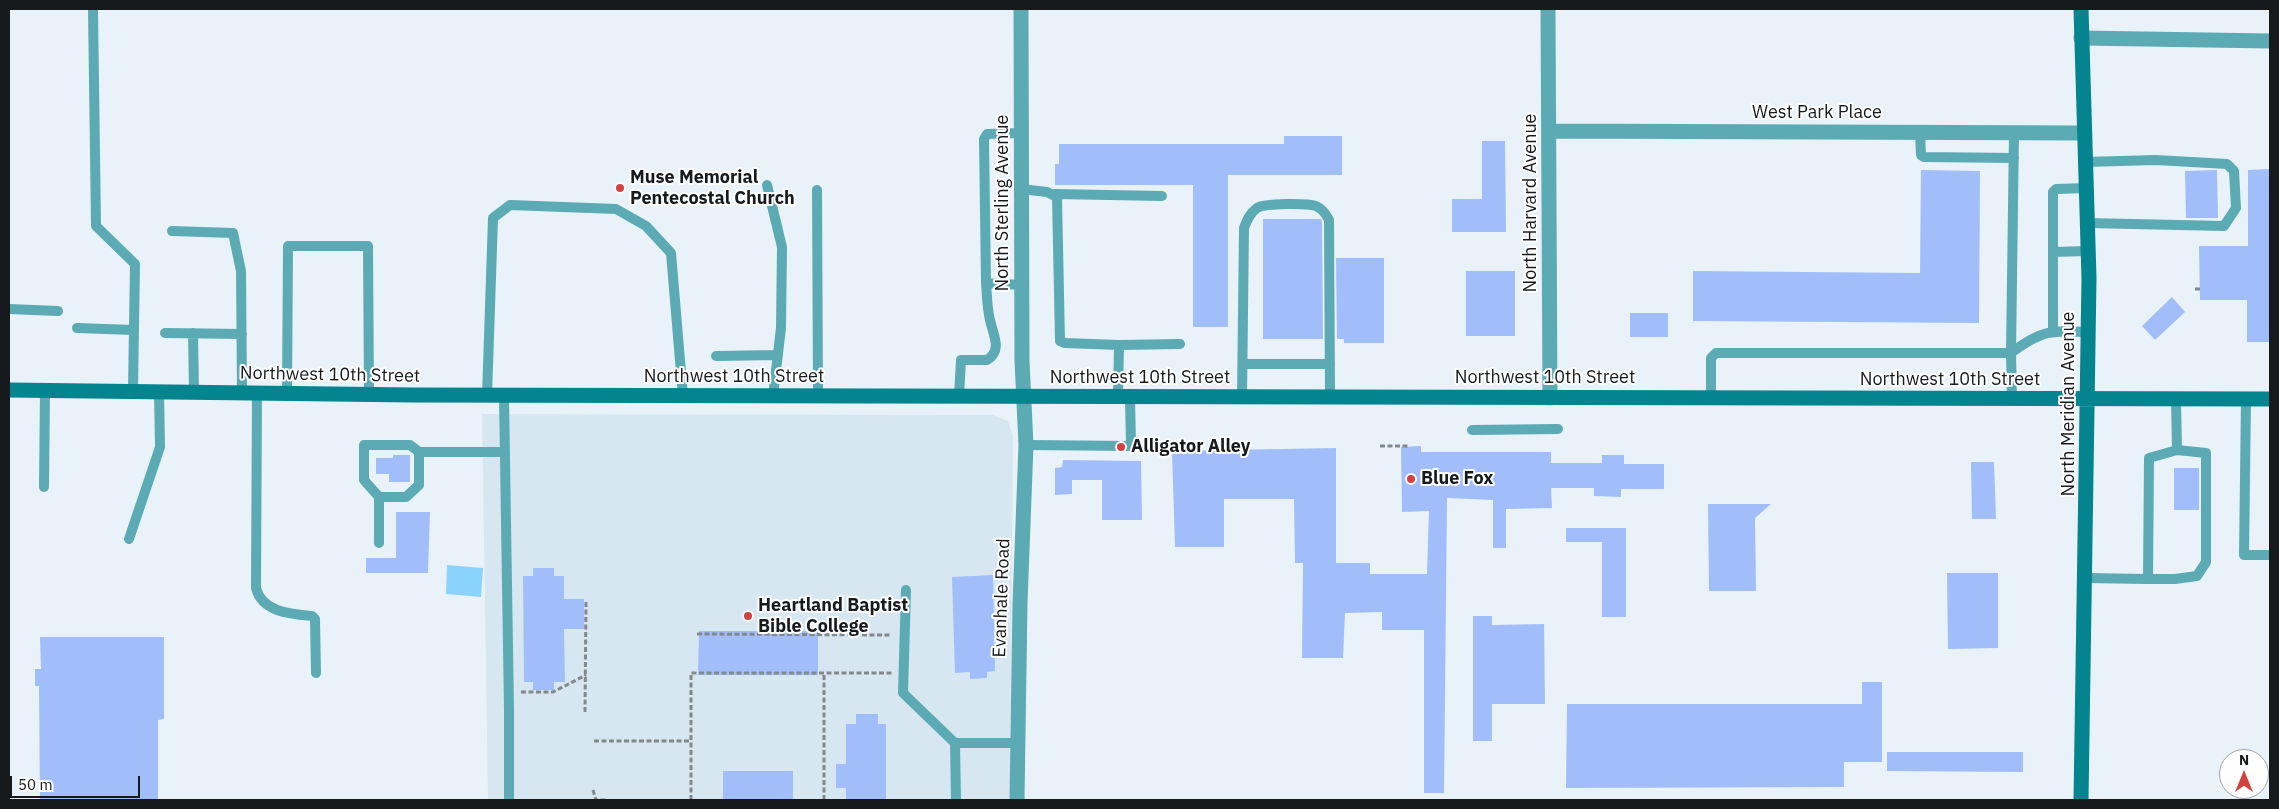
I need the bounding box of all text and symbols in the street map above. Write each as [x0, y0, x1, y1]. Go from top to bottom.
street label: West Park Place [1752, 102, 1882, 124]
street label: North Harvard Avenue [1520, 114, 1542, 292]
street label: North Sterling Avenue [992, 115, 1014, 291]
place label: Muse Memorial Pentecostal Church [630, 167, 795, 210]
marker: Muse Memorial Pentecostal Church [614, 182, 626, 194]
street label: North Meridian Avenue [2058, 311, 2080, 497]
street label: Northwest 10th Street [240, 363, 420, 387]
street label: Northwest 10th Street [644, 366, 824, 388]
street label: Northwest 10th Street [1050, 367, 1230, 389]
street label: Northwest 10th Street [1455, 367, 1635, 389]
street label: Northwest 10th Street [1860, 369, 2040, 391]
place label: Alligator Alley [1131, 436, 1250, 458]
marker: Alligator Alley [1115, 441, 1127, 453]
place label: Blue Fox [1421, 468, 1493, 490]
marker: Blue Fox [1405, 473, 1417, 485]
street label: Evanhale Road [989, 538, 1015, 658]
place label: Heartland Baptist Bible College [758, 595, 908, 638]
marker: Heartland Baptist Bible College [742, 610, 754, 622]
north arrow [2219, 749, 2269, 799]
text: N [2239, 751, 2249, 769]
scale bar [12, 766, 142, 798]
text: 50 m [18, 775, 53, 794]

